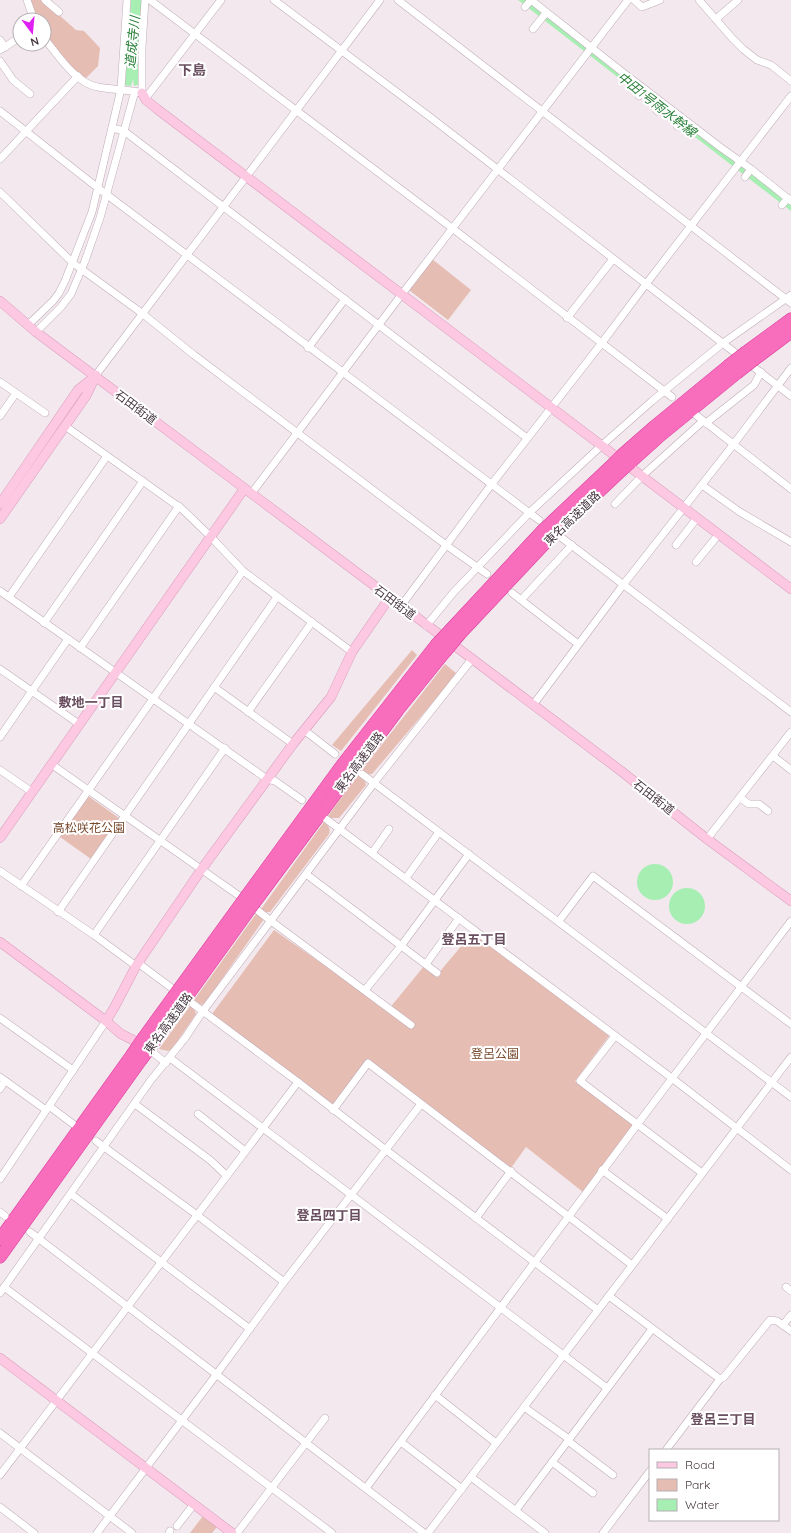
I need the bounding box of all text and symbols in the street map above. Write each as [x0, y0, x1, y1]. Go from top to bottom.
north arrow [12, 12, 52, 52]
water label: 道成寺川 [121, 13, 143, 69]
text: N [29, 34, 41, 49]
district label: 下島 [178, 61, 206, 79]
water label: 中田1号雨水幹線 [614, 68, 701, 141]
street label: 石田街道 [112, 387, 160, 427]
street label: 東名高速道路 [541, 488, 603, 548]
street label: 石田街道 [371, 582, 419, 622]
district label: 敷地一丁目 [58, 694, 124, 710]
street label: 東名高速道路 [331, 729, 387, 795]
street label: 石田街道 [630, 776, 678, 818]
park label: 高松咲花公園 [53, 820, 125, 835]
district label: 登呂五丁目 [441, 931, 507, 947]
street label: 東名高速道路 [141, 989, 195, 1057]
park label: 登呂公園 [471, 1046, 519, 1061]
district label: 登呂四丁目 [296, 1207, 362, 1223]
district label: 登呂三丁目 [690, 1411, 756, 1427]
legend [649, 1449, 779, 1521]
text: Road [685, 1457, 715, 1472]
text: Park [685, 1477, 710, 1492]
text: Water [685, 1497, 720, 1512]

